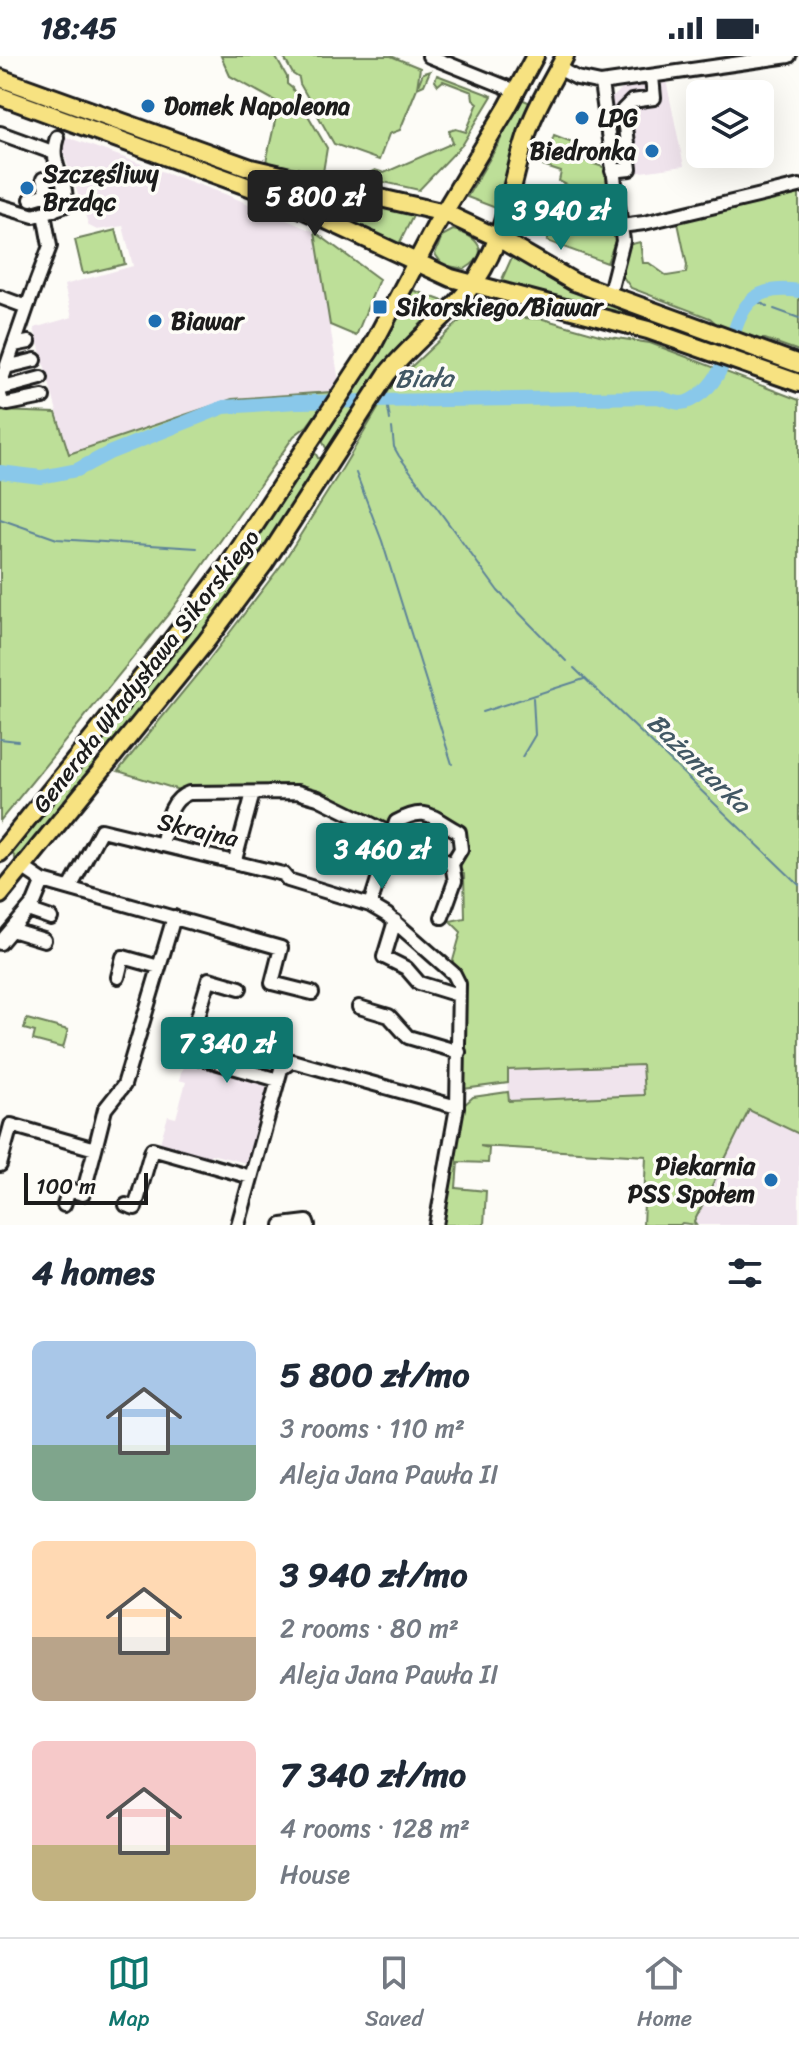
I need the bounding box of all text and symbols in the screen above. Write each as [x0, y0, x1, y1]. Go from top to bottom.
text: 18:45 [40, 1, 117, 55]
map controls [686, 80, 774, 168]
button: layers [686, 80, 774, 168]
place label: Domek Napoleona [164, 85, 350, 127]
marker: Domek Napoleona [139, 97, 157, 115]
place label: LPG [598, 97, 638, 139]
marker: LPG [573, 109, 591, 127]
place label: Biedronka [530, 130, 636, 172]
marker: Biedronka [643, 142, 661, 160]
place label: Szczęśliwy Brzdąc [42, 153, 159, 223]
pin: 5 800 zł [232, 170, 398, 238]
text: 5 800 zł [266, 173, 364, 219]
marker: Szczęśliwy Brzdąc [18, 179, 36, 197]
pin: 3 940 zł [478, 184, 644, 252]
text: 3 940 zł [512, 187, 610, 233]
place label: Sikorskiego/Biawar [395, 286, 605, 328]
marker: Sikorskiego/Biawar [371, 298, 389, 316]
place label: Biawar [171, 300, 245, 342]
marker: Biawar [146, 312, 164, 330]
water label: Biała [395, 354, 456, 402]
street label: Generała Władysława Sikorskiego [21, 519, 271, 822]
water label: Bażantarka [636, 701, 763, 826]
street label: Skrajna [153, 800, 243, 860]
pin: 3 460 zł [299, 823, 465, 891]
text: 3 460 zł [334, 826, 430, 872]
pin: 7 340 zł [144, 1017, 310, 1085]
text: 7 340 zł [179, 1020, 275, 1066]
place label: Piekarnia PSS Społem [628, 1145, 756, 1215]
text: 100 m [36, 1167, 96, 1206]
scale bar [24, 1169, 148, 1205]
marker: Piekarnia PSS Społem [762, 1171, 780, 1189]
text: 4 homes [32, 1243, 155, 1303]
icon: filters [723, 1251, 767, 1295]
text: 5 800 zł/mo [280, 1345, 469, 1405]
icon: home [96, 1373, 192, 1469]
text: 3 rooms · 110 m² [280, 1405, 465, 1451]
text: Aleja Jana Pawła II [280, 1451, 498, 1497]
text: 3 940 zł/mo [280, 1545, 467, 1605]
icon: home [96, 1573, 192, 1669]
text: 2 rooms · 80 m² [280, 1605, 459, 1651]
text: Aleja Jana Pawła II [280, 1651, 498, 1697]
text: 7 340 zł/mo [280, 1745, 466, 1805]
icon: home [96, 1773, 192, 1869]
text: 4 rooms · 128 m² [280, 1805, 470, 1851]
text: House [280, 1851, 350, 1897]
tab: Map [107, 1951, 151, 2038]
tab: Saved [365, 1951, 423, 2038]
tab: Home [637, 1951, 692, 2038]

